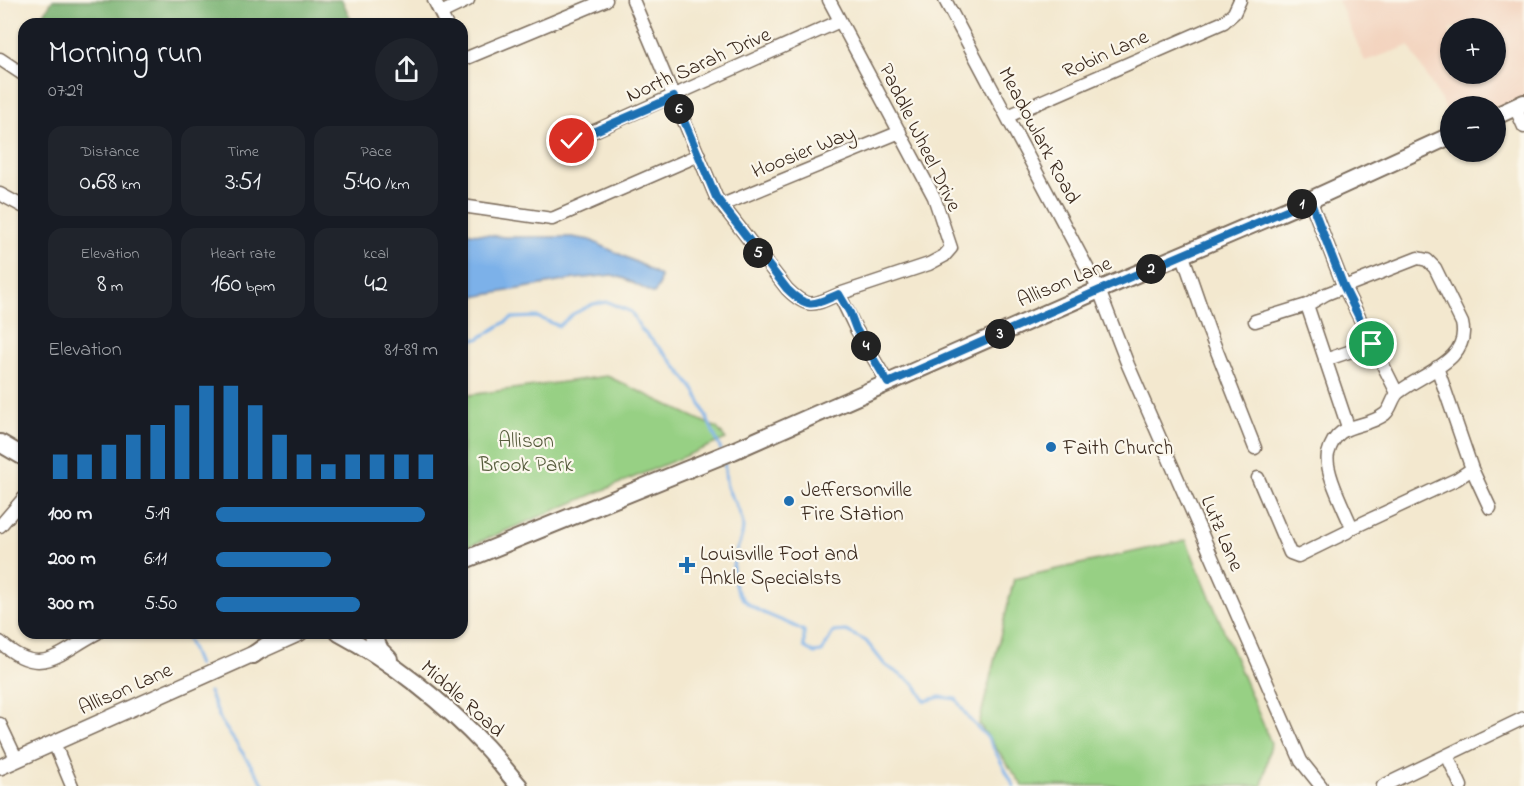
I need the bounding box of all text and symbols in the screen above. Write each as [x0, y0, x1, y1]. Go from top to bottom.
map controls [1440, 18, 1506, 162]
button: + [1440, 18, 1506, 84]
street label: North Sarah Drive [622, 20, 777, 111]
street label: Robin Lane [1058, 22, 1154, 87]
text: Morning run [48, 30, 202, 78]
button: share [375, 38, 438, 101]
street label: Paddle Wheel Drive [870, 59, 968, 218]
street label: Meadowlark Road [990, 62, 1087, 210]
text: 07:29 [48, 77, 83, 106]
pin: 6 [664, 94, 694, 124]
button: − [1440, 96, 1506, 162]
text: 6 [675, 97, 683, 121]
pin [546, 115, 597, 166]
street label: Hoosier Way [748, 119, 861, 189]
icon: check [555, 124, 588, 157]
text: Distance [81, 140, 139, 164]
text: Time [227, 140, 259, 164]
text: Pace [360, 140, 392, 164]
text: 0.68 [79, 164, 117, 202]
text: 3:51 [225, 164, 261, 202]
text: 5:40 [342, 164, 381, 202]
text: km [117, 173, 141, 197]
text: /km [381, 173, 410, 197]
pin: 1 [1287, 189, 1317, 219]
text: 1 [1299, 192, 1305, 216]
pin: 5 [743, 238, 773, 268]
text: 5 [753, 241, 763, 265]
text: Elevation [81, 242, 139, 266]
text: Heart rate [210, 242, 276, 266]
text: kcal [363, 242, 389, 266]
street label: Allison Lane [1013, 249, 1117, 316]
pin: 2 [1136, 254, 1166, 284]
text: 2 [1147, 257, 1155, 281]
text: 8 [97, 266, 107, 304]
text: 160 [211, 266, 242, 304]
text: 42 [364, 266, 388, 304]
text: m [107, 275, 123, 299]
text: bpm [242, 275, 275, 299]
pin [1346, 318, 1397, 369]
pin: 3 [985, 319, 1015, 349]
text: 3 [997, 322, 1003, 346]
icon: arrive [1355, 327, 1388, 360]
pin: 4 [851, 331, 881, 361]
text: 4 [863, 334, 869, 358]
text: Elevation [48, 336, 122, 365]
text: 81–89 m [384, 336, 438, 365]
park label: Allison Brook Park [478, 427, 574, 481]
place label: Faith Church [1062, 434, 1173, 464]
marker: Faith Church [1044, 440, 1058, 454]
place label: Jeffersonville Fire Station [800, 476, 913, 530]
street label: Lutz Lane [1192, 491, 1251, 577]
marker: Jeffersonville Fire Station [782, 494, 796, 508]
text: 100 m [48, 500, 92, 529]
text: 5:19 [144, 500, 170, 529]
place label: Louisville Foot and Ankle Specialsts [700, 540, 858, 594]
text: 200 m [48, 545, 96, 574]
text: 6:11 [144, 545, 167, 574]
marker: Louisville Foot and Ankle Specialsts [678, 556, 696, 574]
text: 300 m [48, 590, 94, 619]
text: 5:50 [144, 590, 177, 619]
street label: Middle Road [413, 654, 510, 746]
street label: Allison Lane [74, 656, 178, 724]

